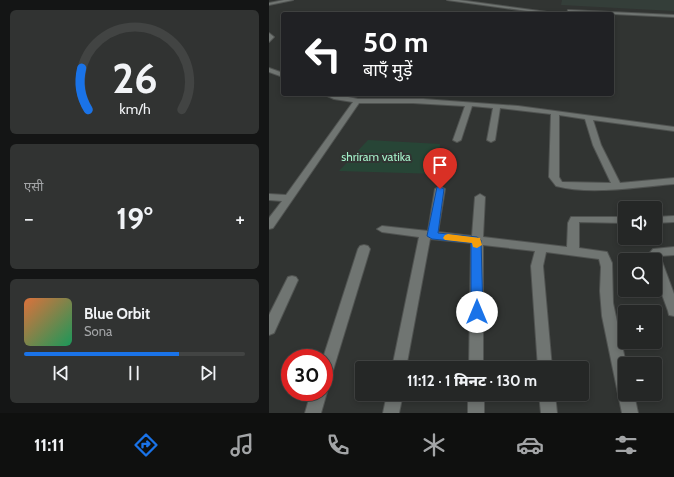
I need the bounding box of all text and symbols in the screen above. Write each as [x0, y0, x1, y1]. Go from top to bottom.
text: 50 m [363, 25, 428, 59]
icon: left [297, 28, 349, 80]
text: 26 [112, 53, 157, 103]
text: बाएँ मुड़ें [363, 59, 412, 81]
text: km/h [119, 100, 150, 118]
pin [423, 148, 457, 189]
park label: shriram vatika [341, 149, 411, 164]
icon: arrive [429, 154, 451, 176]
text: एसी [24, 178, 43, 194]
text: 19° [116, 200, 153, 237]
map controls [618, 201, 662, 401]
button: sound [618, 201, 662, 245]
text: − [24, 205, 34, 232]
text: + [235, 205, 245, 232]
button: search [618, 253, 662, 297]
position arrow [456, 291, 498, 333]
text: Blue Orbit [84, 305, 150, 323]
button: + [618, 305, 662, 349]
text: Sona [84, 323, 112, 339]
speed limit sign: 30 [281, 349, 333, 401]
button: − [618, 357, 662, 401]
icon: previous [50, 362, 72, 384]
icon: pause [123, 362, 145, 384]
icon: next [197, 362, 219, 384]
text: 11:12 · 1 मिनट · 130 m [407, 372, 537, 390]
icon: directions [132, 431, 160, 459]
icon: music [228, 431, 256, 459]
icon: phone [324, 431, 352, 459]
icon: climate [420, 431, 448, 459]
icon: car [516, 431, 544, 459]
icon: filters [612, 431, 640, 459]
text: 11:11 [34, 434, 65, 456]

